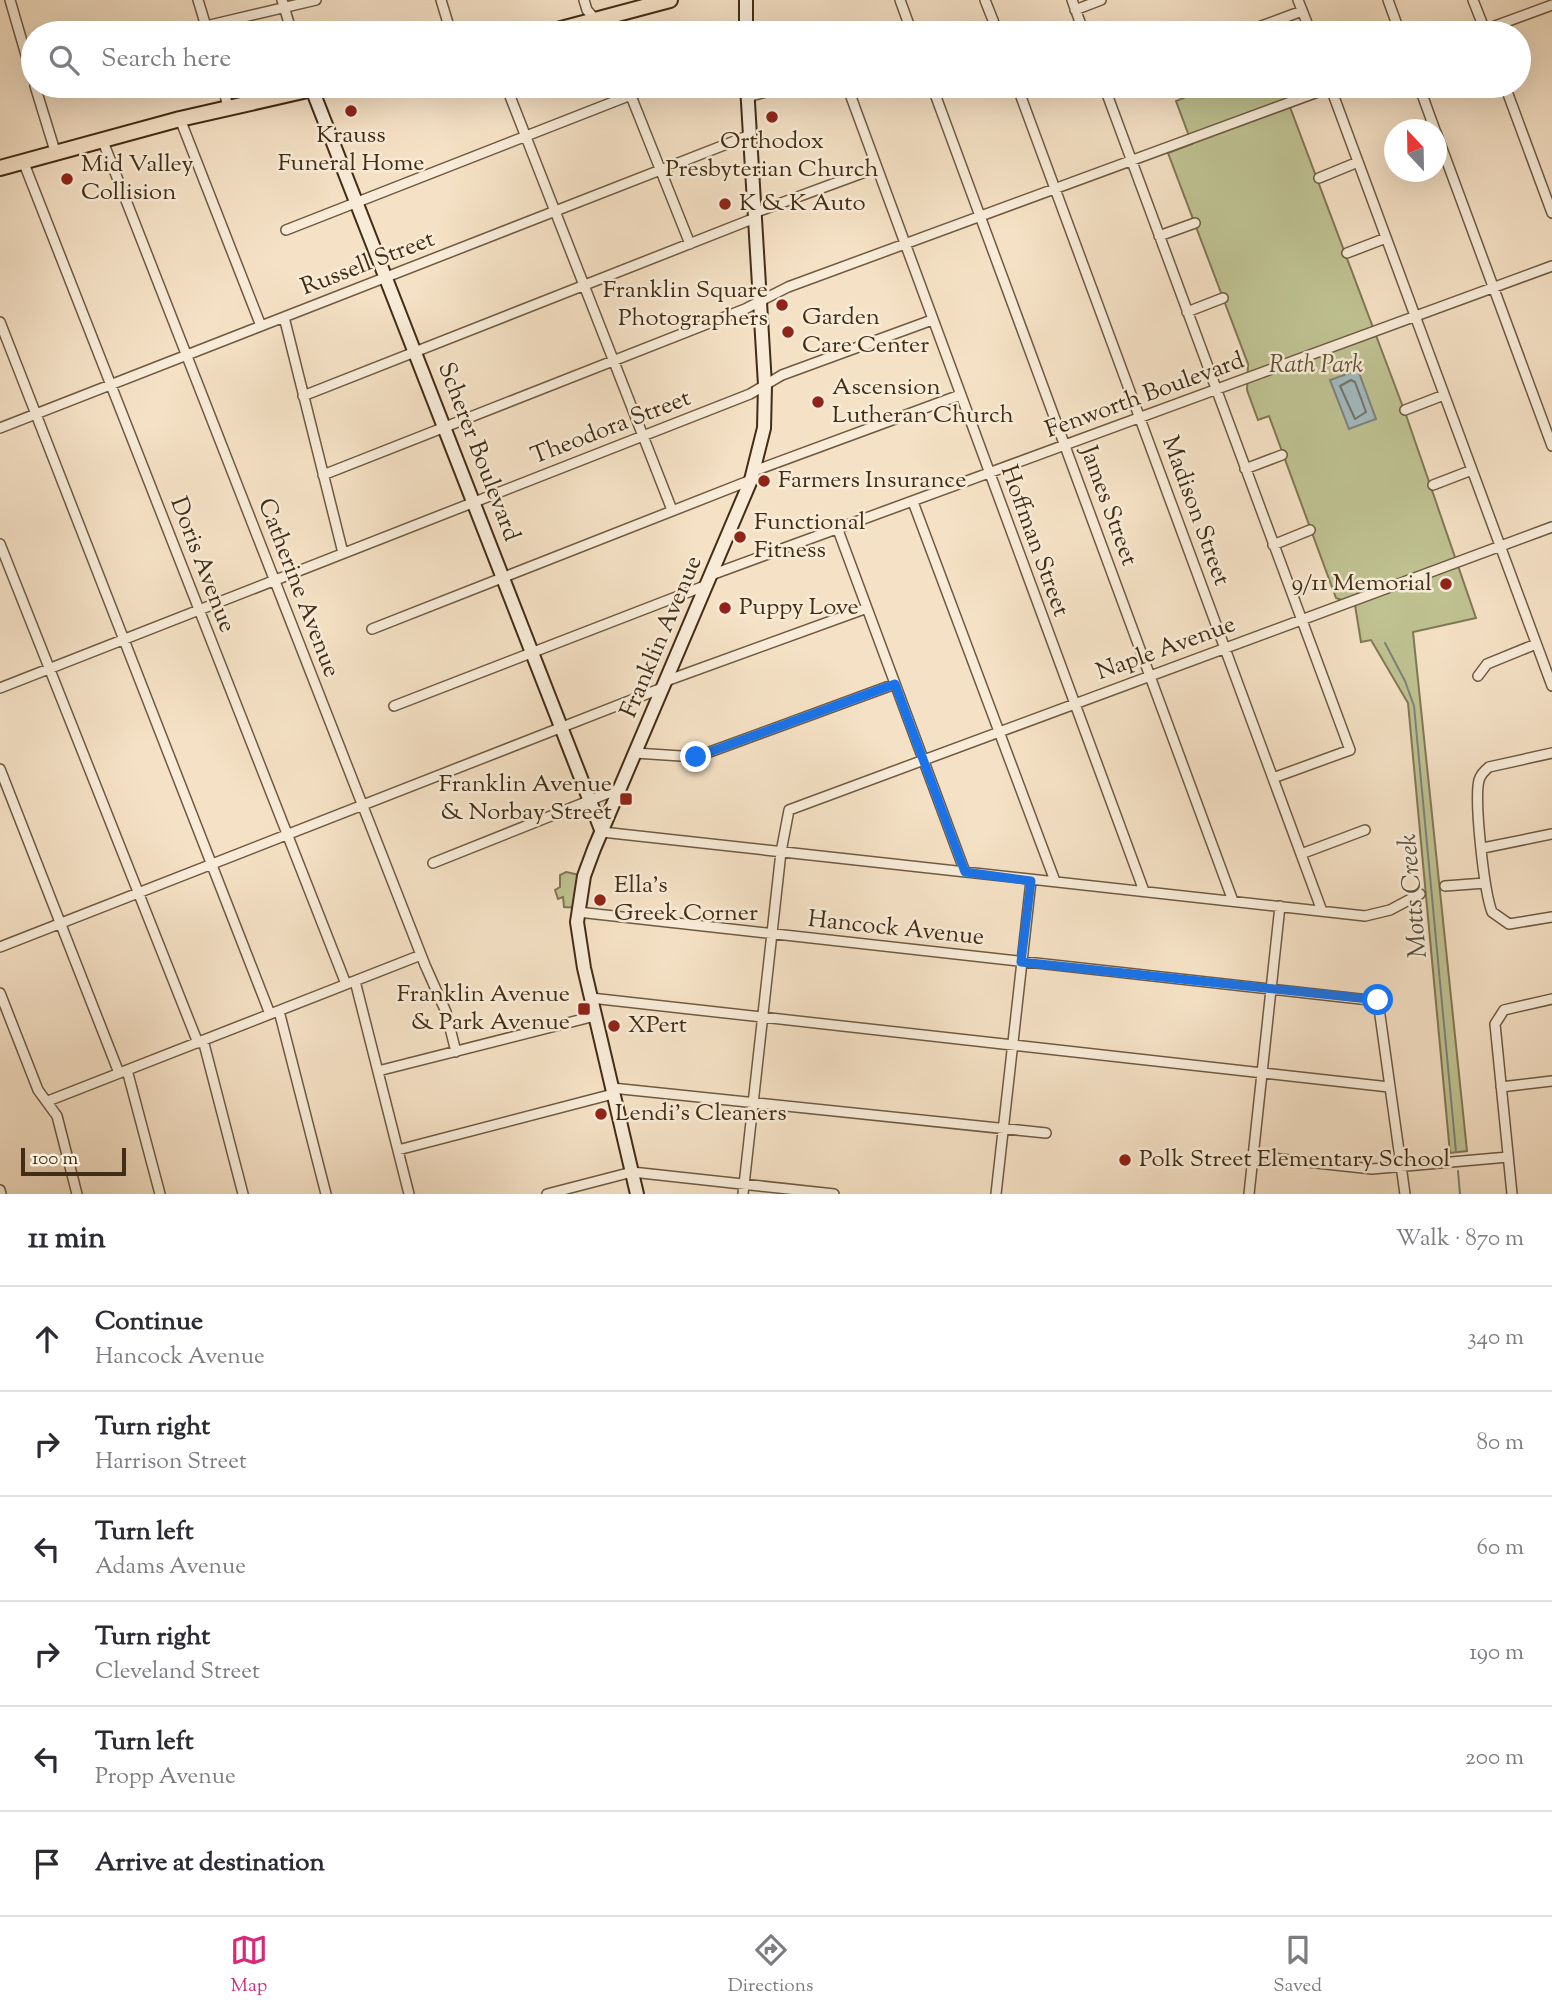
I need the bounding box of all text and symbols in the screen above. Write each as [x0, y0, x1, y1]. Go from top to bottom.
search box [21, 21, 1531, 98]
icon: search [45, 41, 83, 79]
text: Search here [101, 41, 231, 78]
marker: Krauss Funeral Home [343, 103, 359, 119]
marker: Orthodox Presbyterian Church [764, 109, 780, 125]
place label: Krauss Funeral Home [278, 119, 424, 181]
north arrow [1384, 119, 1447, 182]
place label: Orthodox Presbyterian Church [665, 125, 879, 187]
place label: Mid Valley Collision [81, 148, 193, 210]
marker: Mid Valley Collision [59, 171, 75, 187]
place label: K & K Auto [739, 187, 866, 221]
marker: K & K Auto [717, 196, 733, 212]
street label: Russell Street [296, 223, 440, 305]
place label: Franklin Square Photographers [603, 274, 768, 336]
marker: Franklin Square Photographers [774, 297, 790, 313]
place label: Garden Care Center [802, 301, 929, 363]
marker: Garden Care Center [780, 324, 796, 340]
street label: Fenworth Boulevard [1041, 344, 1250, 448]
park label: Rath Park [1269, 349, 1363, 383]
street label: Scherer Boulevard [428, 357, 528, 547]
place label: Ascension Lutheran Church [832, 371, 1014, 433]
street label: Theodora Street [526, 382, 696, 474]
marker: Ascension Lutheran Church [810, 394, 826, 410]
street label: Madison Street [1152, 431, 1238, 591]
street label: James Street [1070, 439, 1145, 571]
street label: Hoffman Street [991, 461, 1077, 621]
place label: Farmers Insurance [778, 464, 966, 498]
marker: Farmers Insurance [756, 473, 772, 489]
street label: Doris Avenue [161, 492, 243, 638]
street label: Catherine Avenue [248, 494, 348, 682]
place label: Functional Fitness [754, 506, 866, 568]
marker: Functional Fitness [732, 529, 748, 545]
street label: Franklin Avenue [613, 551, 711, 723]
place label: 9/11 Memorial [1291, 567, 1432, 601]
marker: 9/11 Memorial [1438, 576, 1454, 592]
place label: Puppy Love [739, 591, 859, 625]
marker: Puppy Love [717, 600, 733, 616]
street label: Naple Avenue [1092, 608, 1240, 690]
route end [680, 741, 711, 772]
place label: Franklin Avenue & Norbay Street [439, 768, 612, 830]
marker: Franklin Avenue & Norbay Street [618, 791, 634, 807]
water label: Motts Creek [1390, 832, 1438, 960]
place label: Ella's Greek Corner [614, 869, 758, 931]
marker: Ella's Greek Corner [592, 892, 608, 908]
street label: Hancock Avenue [806, 903, 986, 955]
place label: Franklin Avenue & Park Avenue [397, 978, 570, 1040]
route start [1362, 984, 1393, 1015]
marker: Franklin Avenue & Park Avenue [576, 1001, 592, 1017]
place label: XPert [628, 1009, 687, 1043]
marker: XPert [606, 1018, 622, 1034]
place label: Lendi's Cleaners [615, 1097, 787, 1131]
marker: Lendi's Cleaners [593, 1106, 609, 1122]
place label: Polk Street Elementary School [1139, 1143, 1451, 1177]
scale bar [21, 1145, 126, 1177]
text: 100 m [32, 1146, 78, 1173]
marker: Polk Street Elementary School [1117, 1152, 1133, 1168]
text: 11 min [28, 1218, 106, 1261]
text: Walk · 870 m [1396, 1223, 1524, 1256]
text: Continue [95, 1304, 203, 1341]
icon: ahead [28, 1320, 66, 1358]
text: 340 m [1467, 1322, 1524, 1355]
text: Hancock Avenue [95, 1341, 265, 1374]
text: Turn right [95, 1409, 210, 1446]
icon: right [28, 1425, 66, 1463]
text: 80 m [1476, 1427, 1524, 1460]
text: Harrison Street [95, 1446, 247, 1479]
text: Turn left [95, 1514, 194, 1551]
icon: left [28, 1530, 66, 1568]
text: 60 m [1476, 1532, 1524, 1565]
text: Adams Avenue [95, 1551, 246, 1584]
text: Turn right [95, 1619, 210, 1656]
icon: right [28, 1635, 66, 1673]
text: 190 m [1469, 1637, 1524, 1670]
text: Cleveland Street [95, 1656, 260, 1689]
text: Turn left [95, 1724, 194, 1761]
icon: left [28, 1740, 66, 1778]
text: 200 m [1465, 1742, 1524, 1775]
text: Propp Avenue [95, 1761, 236, 1794]
icon: arrive [28, 1845, 66, 1883]
text: Arrive at destination [95, 1845, 325, 1882]
tab: Map [230, 1931, 268, 2000]
tab: Directions [728, 1931, 813, 2000]
tab: Saved [1273, 1931, 1322, 2000]

